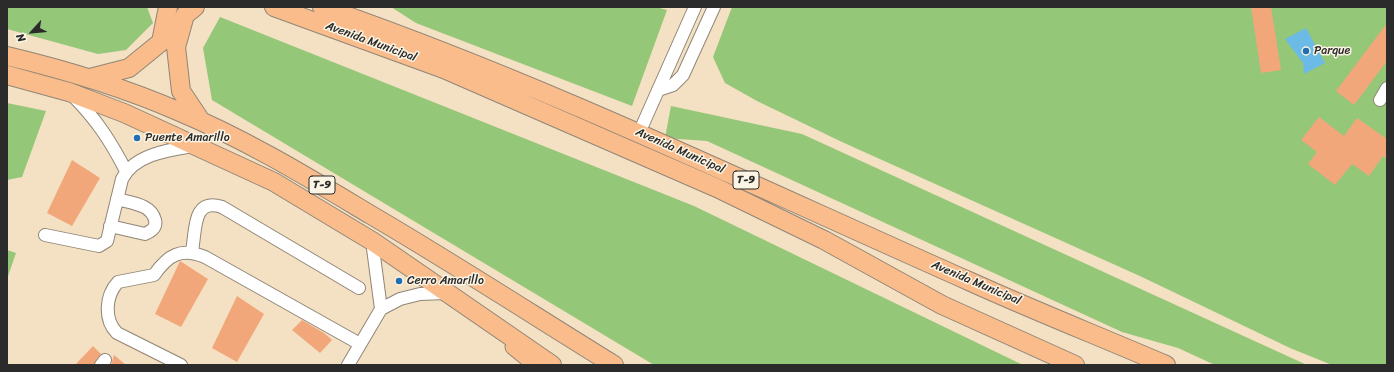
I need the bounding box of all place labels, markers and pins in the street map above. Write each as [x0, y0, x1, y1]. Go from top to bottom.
place label: Parque [1314, 44, 1350, 58]
marker: Parque [1301, 46, 1311, 56]
place label: Puente Amarillo [145, 131, 230, 145]
marker: Puente Amarillo [132, 133, 142, 143]
place label: Cerro Amarillo [407, 274, 484, 288]
marker: Cerro Amarillo [394, 276, 404, 286]

